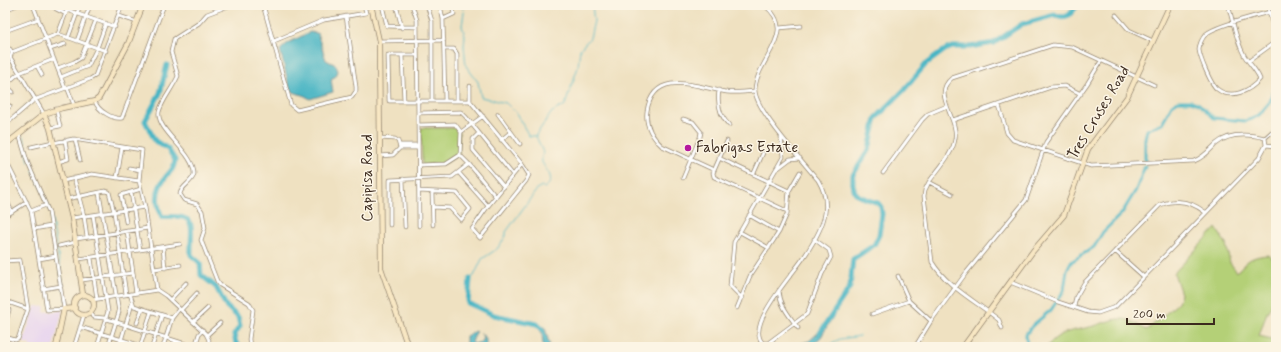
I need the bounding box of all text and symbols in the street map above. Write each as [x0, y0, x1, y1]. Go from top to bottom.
street label: Tres Cruses Road [1063, 62, 1135, 164]
street label: Capipisa Road [358, 134, 378, 222]
place label: Fabrigas Estate [696, 138, 798, 158]
marker: Fabrigas Estate [683, 143, 693, 153]
scale bar [1127, 300, 1214, 326]
text: 200 m [1133, 307, 1166, 323]

